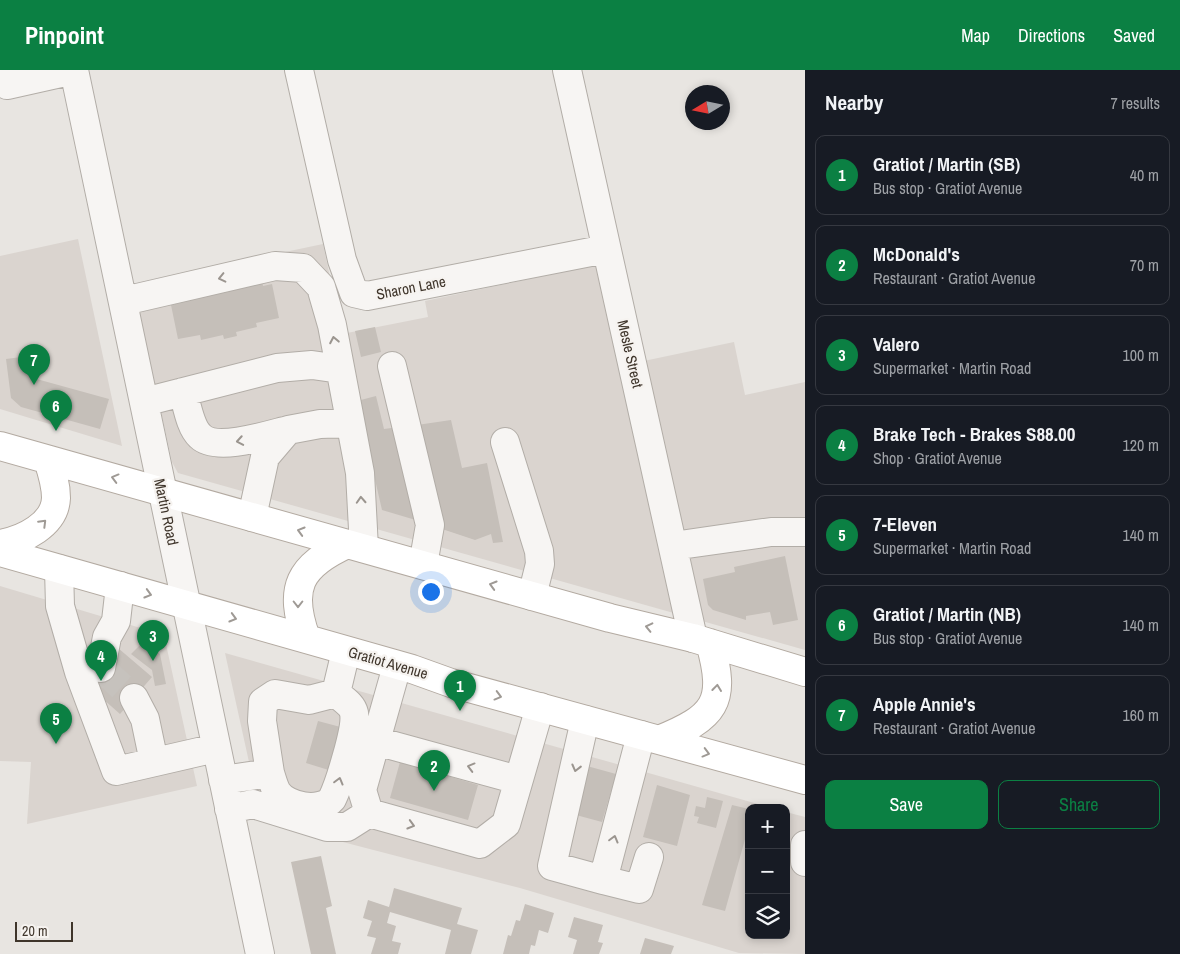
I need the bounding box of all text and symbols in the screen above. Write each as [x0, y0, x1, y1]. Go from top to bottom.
text: Pinpoint [25, 19, 104, 51]
text: Map [961, 23, 990, 48]
text: Directions [1018, 23, 1085, 48]
text: Saved [1113, 23, 1155, 48]
north arrow [685, 85, 730, 130]
text: Nearby [825, 88, 883, 117]
text: 7 results [1110, 92, 1160, 114]
text: Gratiot / Martin (SB) [873, 151, 1020, 177]
text: 1 [838, 164, 846, 186]
text: 40 m [1130, 164, 1159, 186]
text: Bus stop · Gratiot Avenue [873, 177, 1022, 199]
text: McDonald's [873, 241, 960, 267]
text: 2 [838, 254, 846, 276]
text: 70 m [1130, 254, 1159, 276]
text: Restaurant · Gratiot Avenue [873, 267, 1035, 289]
street label: Sharon Lane [374, 270, 448, 305]
one-way arrow [218, 272, 227, 283]
street label: Mesle Street [612, 318, 649, 390]
text: Valero [873, 331, 920, 357]
one-way arrow [330, 335, 340, 344]
pin: 7 [18, 344, 50, 385]
text: 3 [838, 344, 846, 366]
text: 100 m [1123, 344, 1159, 366]
text: Supermarket · Martin Road [873, 357, 1031, 379]
pin: 6 [40, 390, 72, 431]
text: Brake Tech - Brakes S88.00 [873, 421, 1075, 447]
text: 4 [838, 434, 846, 456]
text: 120 m [1123, 434, 1159, 456]
one-way arrow [236, 435, 244, 445]
text: Shop · Gratiot Avenue [873, 447, 1002, 469]
one-way arrow [112, 474, 120, 484]
street label: Martin Road [149, 477, 184, 547]
one-way arrow [356, 495, 367, 503]
text: 7-Eleven [873, 511, 937, 537]
one-way arrow [37, 520, 46, 529]
text: 5 [838, 524, 846, 546]
text: 140 m [1123, 524, 1159, 546]
one-way arrow [297, 526, 305, 536]
text: Supermarket · Martin Road [873, 537, 1031, 559]
your location [418, 579, 444, 605]
one-way arrow [489, 580, 498, 591]
one-way arrow [143, 589, 151, 599]
one-way arrow [293, 600, 303, 608]
text: Gratiot / Martin (NB) [873, 601, 1021, 627]
one-way arrow [228, 612, 237, 623]
text: 6 [838, 614, 846, 636]
text: 140 m [1123, 614, 1159, 636]
pin: 3 [137, 620, 169, 661]
one-way arrow [644, 622, 653, 633]
text: Bus stop · Gratiot Avenue [873, 627, 1022, 649]
pin: 4 [85, 640, 117, 681]
street label: Gratiot Avenue [346, 641, 431, 684]
pin: 1 [444, 670, 476, 711]
one-way arrow [711, 684, 722, 692]
one-way arrow [494, 690, 503, 701]
text: Apple Annie's [873, 691, 976, 717]
pin: 5 [40, 703, 72, 744]
text: 7 [838, 704, 846, 726]
text: 160 m [1123, 704, 1159, 726]
text: Restaurant · Gratiot Avenue [873, 717, 1035, 739]
one-way arrow [701, 747, 710, 758]
pin: 2 [418, 750, 450, 791]
one-way arrow [468, 763, 476, 773]
one-way arrow [571, 763, 582, 772]
one-way arrow [333, 777, 343, 786]
button: Save [825, 780, 988, 829]
button: Share [998, 780, 1160, 829]
map controls [745, 804, 790, 939]
button: + [745, 804, 790, 849]
one-way arrow [406, 819, 415, 829]
one-way arrow [609, 835, 619, 843]
button: − [745, 849, 790, 894]
button: layers [745, 894, 790, 939]
scale bar [15, 919, 72, 942]
text: 20 m [22, 922, 48, 940]

